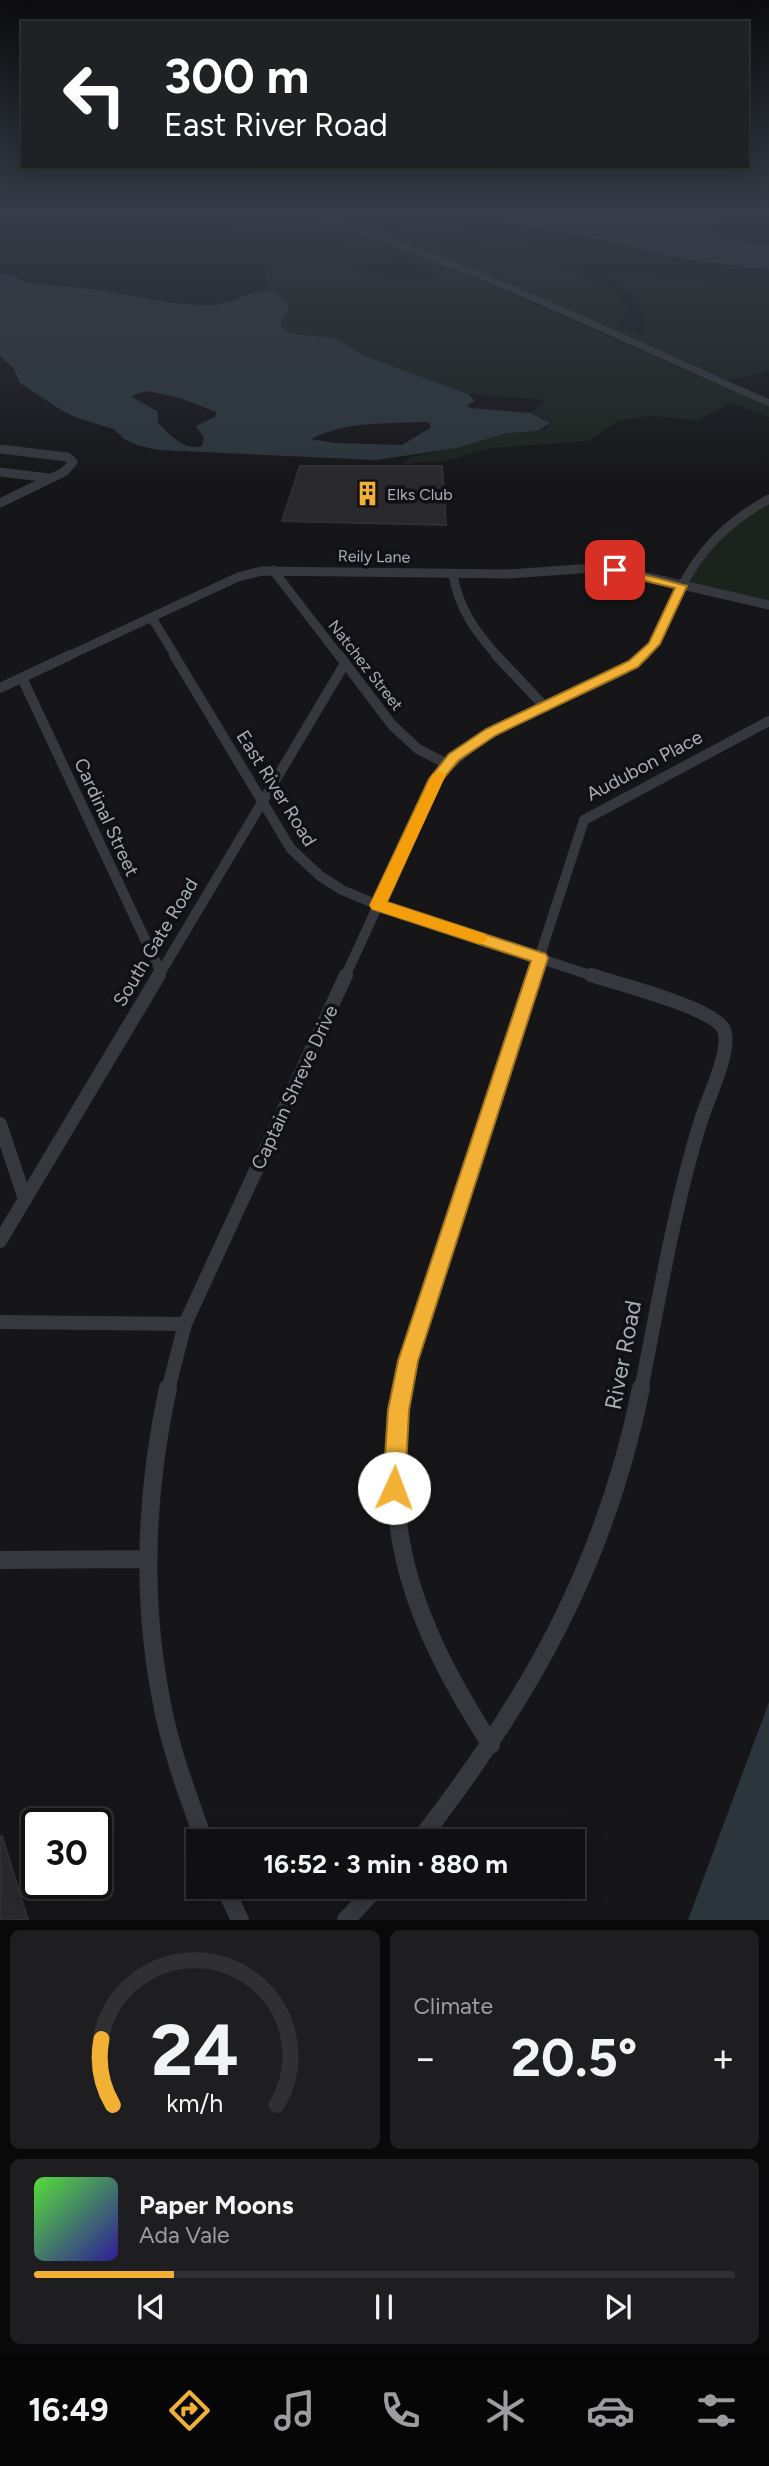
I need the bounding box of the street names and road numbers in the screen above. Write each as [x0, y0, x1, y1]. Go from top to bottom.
street label: Reily Lane [338, 546, 411, 567]
street label: Natchez Street [324, 616, 407, 714]
street label: Audubon Place [582, 725, 706, 806]
street label: East River Road [232, 726, 322, 851]
street label: Cardinal Street [69, 754, 144, 880]
street label: South Gate Road [108, 874, 203, 1011]
street label: Captain Shreve Drive [246, 1001, 343, 1173]
street label: River Road [599, 1298, 647, 1412]

